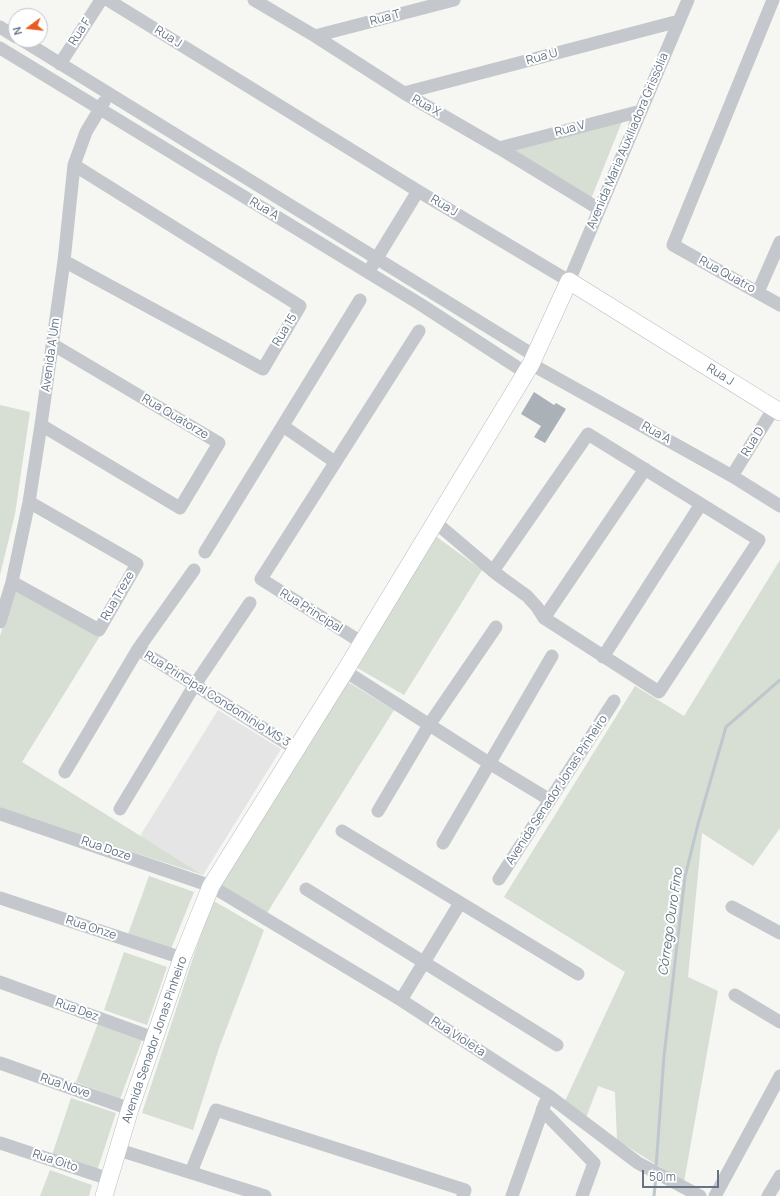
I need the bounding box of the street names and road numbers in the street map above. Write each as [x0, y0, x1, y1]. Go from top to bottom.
street label: Rua T [368, 7, 402, 29]
street label: Rua F [66, 16, 94, 48]
street label: Rua J [152, 23, 184, 51]
street label: Rua U [525, 46, 559, 68]
street label: Avenida Maria Auxiliadora Grissólia [584, 51, 672, 231]
street label: Rua X [409, 92, 443, 120]
street label: Rua V [553, 118, 587, 140]
street label: Rua J [428, 192, 460, 220]
street label: Rua A [247, 195, 281, 223]
street label: Rua Quatro [696, 254, 758, 296]
street label: Rua 15 [270, 311, 300, 349]
street label: Avenida A Um [39, 317, 63, 393]
street label: Rua J [704, 361, 736, 389]
street label: Rua Quatorze [139, 391, 211, 443]
street label: Rua A [639, 419, 673, 447]
street label: Rua D [738, 425, 768, 459]
street label: Rua Treze [98, 569, 138, 623]
street label: Rua Principal [277, 586, 345, 636]
street label: Rua Principal Condomínio MS 3 [141, 648, 293, 750]
street label: Avenida Senador Jonas Pinheiro [503, 713, 611, 867]
street label: Rua Doze [79, 834, 133, 864]
street label: Rua Onze [64, 913, 118, 943]
street label: Avenida Senador Jonas Pinheiro [120, 955, 190, 1125]
street label: Rua Dez [53, 996, 101, 1024]
street label: Rua Violeta [428, 1014, 488, 1060]
street label: Rua Nove [38, 1071, 92, 1101]
street label: Rua Oito [30, 1147, 80, 1175]

